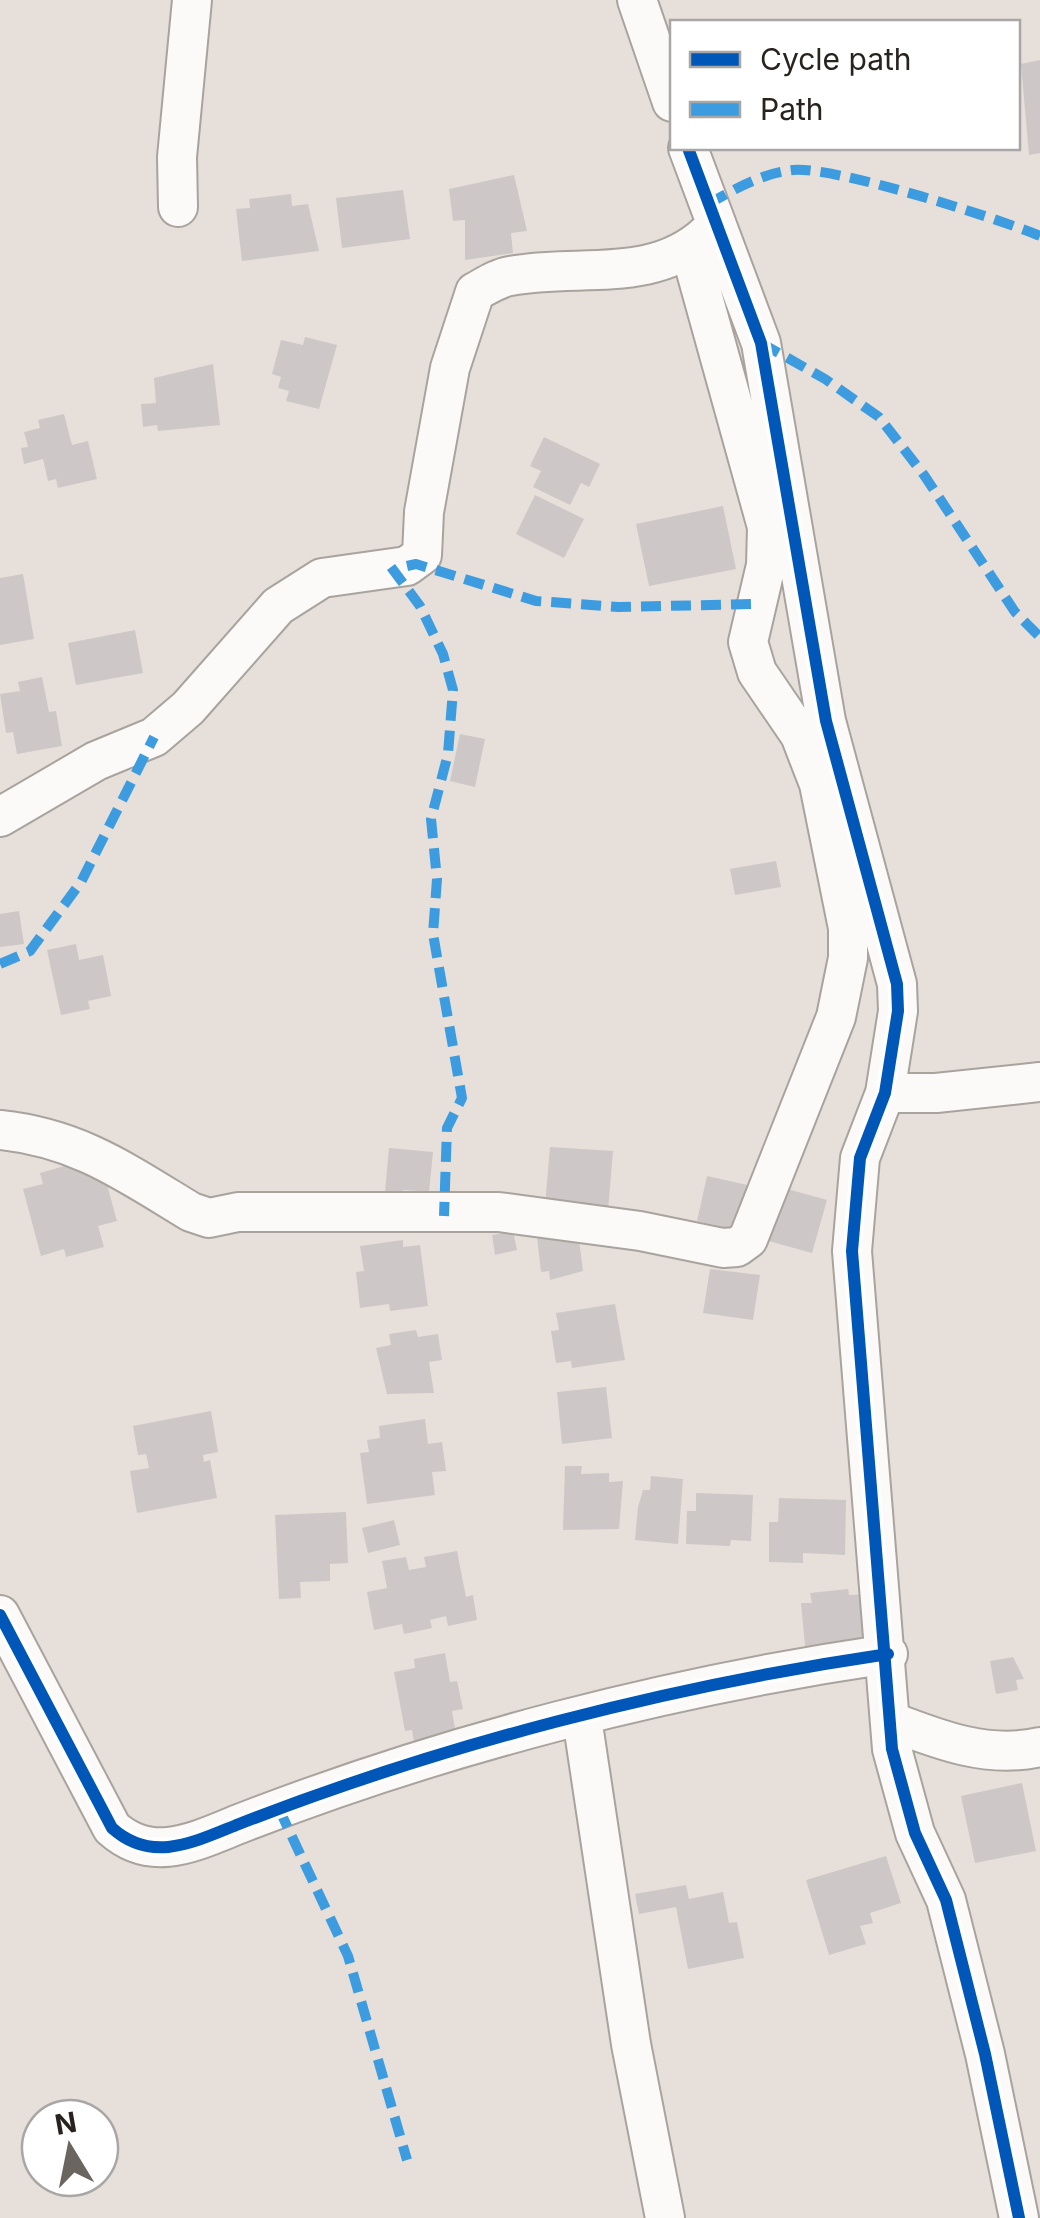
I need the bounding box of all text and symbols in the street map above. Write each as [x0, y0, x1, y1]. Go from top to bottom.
legend [670, 20, 1020, 150]
text: Cycle path [760, 41, 912, 77]
text: Path [760, 91, 824, 127]
north arrow [20, 2098, 120, 2198]
text: N [52, 2105, 79, 2142]

